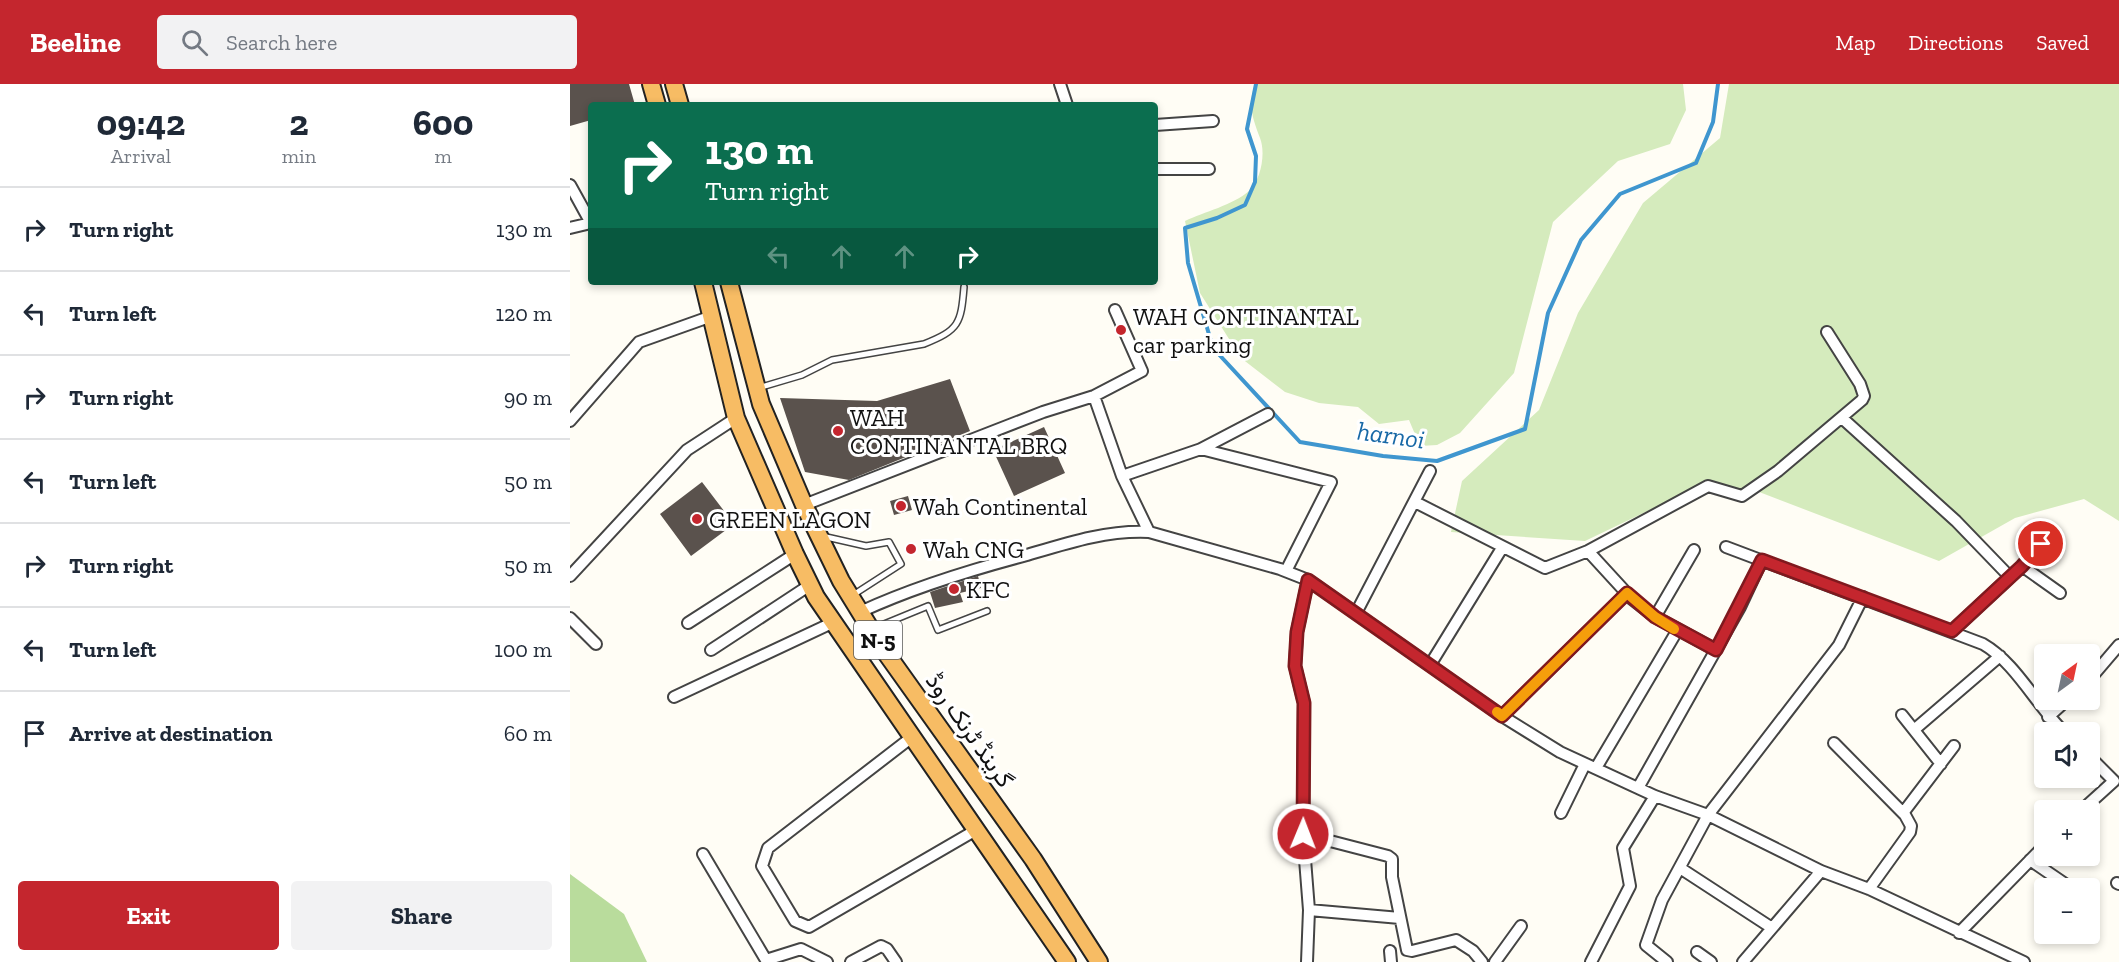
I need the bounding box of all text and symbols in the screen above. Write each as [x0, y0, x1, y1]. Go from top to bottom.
search box [157, 15, 577, 69]
text: Beeline [30, 26, 121, 59]
icon: search [178, 26, 211, 59]
text: Search here [226, 29, 337, 56]
text: Map [1836, 30, 1876, 55]
text: Directions [1909, 30, 2003, 55]
text: Saved [2036, 30, 2089, 55]
text: 09:42 [97, 101, 185, 144]
text: 2 [289, 101, 309, 144]
text: 600 [413, 101, 473, 144]
text: 130 m [705, 124, 813, 175]
icon: right [606, 126, 684, 204]
text: Arrival [111, 144, 171, 168]
text: min [282, 144, 316, 168]
text: m [434, 144, 452, 168]
text: Turn right [705, 175, 829, 207]
icon: right [18, 213, 51, 246]
text: Turn right [69, 216, 173, 243]
text: 130 m [496, 216, 552, 243]
icon: left [762, 240, 795, 273]
icon: ahead [825, 240, 858, 273]
icon: ahead [888, 240, 921, 273]
icon: right [951, 240, 984, 273]
icon: left [18, 297, 51, 330]
text: Turn left [69, 300, 156, 327]
text: 120 m [496, 300, 552, 327]
place label: WAH CONTINANTAL car parking [1133, 302, 1359, 359]
marker: WAH CONTINANTAL car parking [1114, 323, 1128, 337]
icon: right [18, 381, 51, 414]
text: Turn right [69, 384, 173, 411]
text: 90 m [504, 384, 552, 411]
place label: WAH CONTINANTAL BRQ [850, 403, 1067, 460]
water label: harnoi [1355, 414, 1427, 456]
marker: WAH CONTINANTAL BRQ [831, 424, 845, 438]
icon: left [18, 465, 51, 498]
text: Turn left [69, 468, 156, 495]
text: 50 m [504, 468, 552, 495]
place label: Wah Continental [913, 492, 1087, 521]
marker: Wah Continental [894, 499, 908, 513]
place label: GREEN LAGON [709, 505, 871, 534]
marker: GREEN LAGON [690, 512, 704, 526]
pin [2015, 518, 2066, 569]
icon: arrive [2024, 527, 2057, 560]
place label: Wah CNG [923, 535, 1024, 564]
marker: Wah CNG [904, 542, 918, 556]
icon: right [18, 549, 51, 582]
text: Turn right [69, 552, 173, 579]
text: 50 m [504, 552, 552, 579]
place label: KFC [966, 575, 1010, 604]
marker: KFC [947, 582, 961, 596]
road number: N-5 [854, 621, 902, 659]
icon: left [18, 633, 51, 666]
text: Turn left [69, 636, 156, 663]
text: 100 m [494, 636, 552, 663]
north arrow [2034, 644, 2100, 710]
map controls [2034, 644, 2100, 944]
street label: گرینڈ ٹرنک روڈ [919, 667, 1020, 793]
icon: arrive [18, 717, 51, 750]
text: Arrive at destination [69, 720, 272, 747]
text: 60 m [504, 720, 552, 747]
button: sound [2034, 722, 2100, 788]
button: + [2034, 800, 2100, 866]
position arrow [1271, 802, 1335, 866]
button: − [2034, 878, 2100, 944]
button: Exit [18, 881, 279, 950]
button: Share [291, 881, 552, 950]

